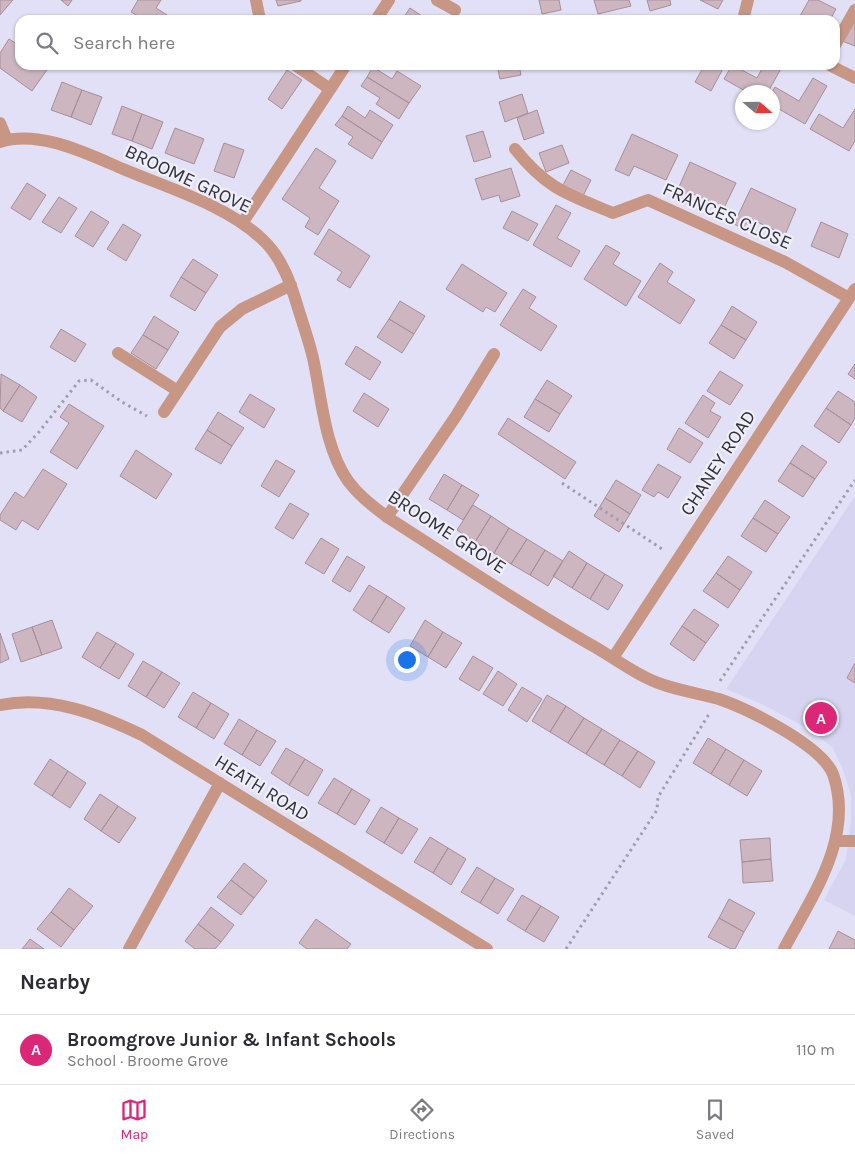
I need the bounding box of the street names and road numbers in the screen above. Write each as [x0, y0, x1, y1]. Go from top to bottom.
street label: BROOME GROVE [121, 140, 255, 218]
street label: FRANCES CLOSE [659, 178, 795, 254]
street label: CHANEY ROAD [676, 406, 760, 520]
street label: BROOME GROVE [384, 486, 510, 578]
street label: HEATH ROAD [211, 750, 313, 826]

